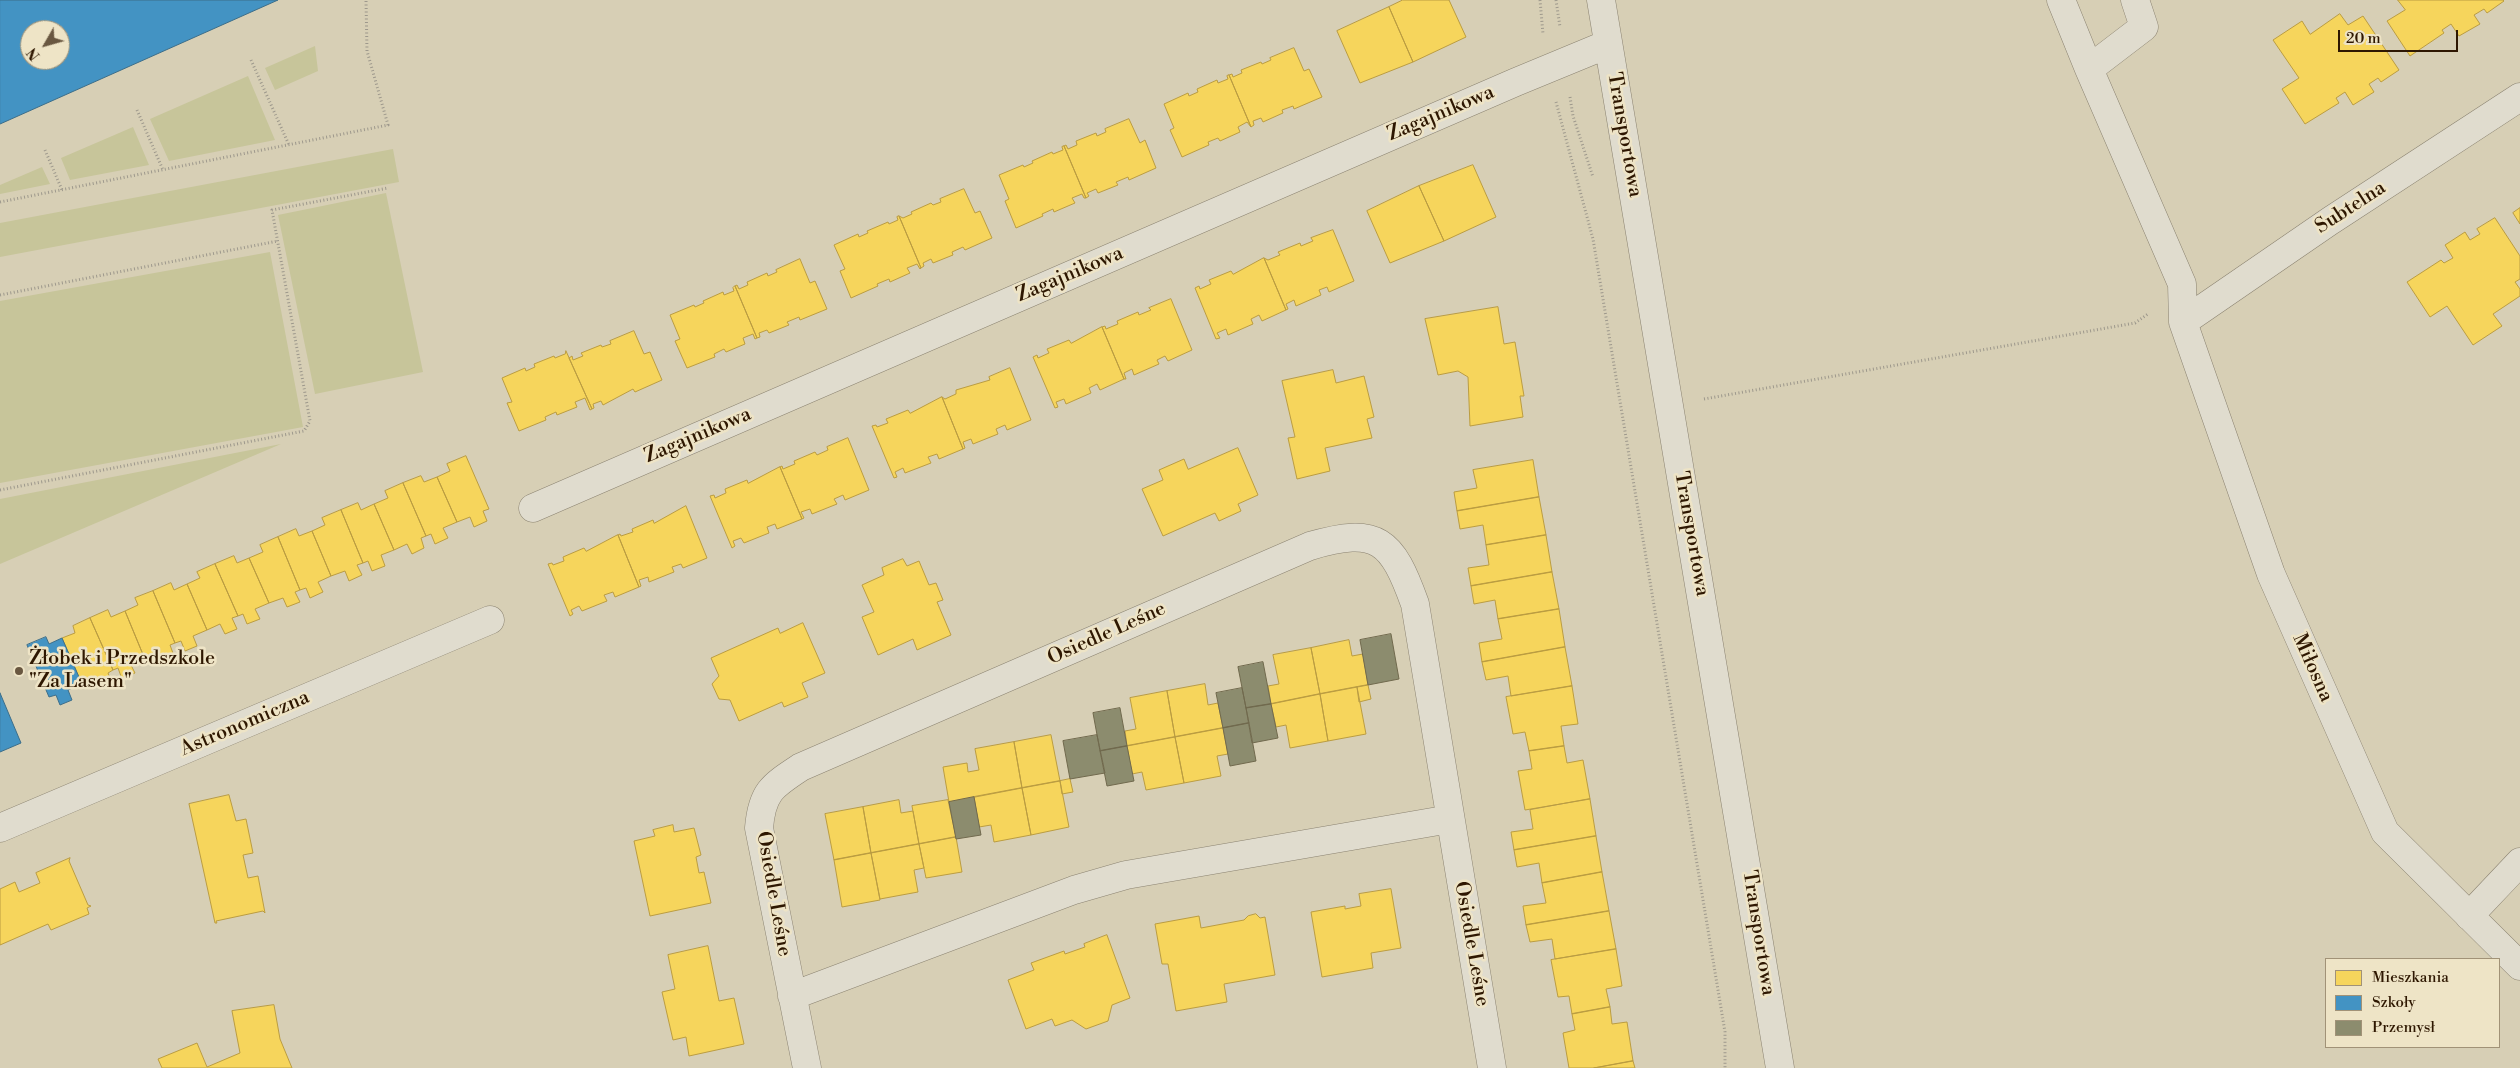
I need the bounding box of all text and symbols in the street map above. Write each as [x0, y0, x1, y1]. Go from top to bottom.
north arrow [20, 20, 70, 70]
scale bar [2340, 20, 2460, 52]
text: 20 m [2346, 29, 2381, 48]
text: N [23, 44, 44, 64]
street label: Transportowa [1601, 71, 1647, 199]
street label: Zagajnikowa [1384, 81, 1498, 147]
street label: Subtelna [2311, 176, 2391, 240]
street label: Zagajnikowa [1013, 242, 1127, 308]
street label: Zagajnikowa [641, 403, 755, 469]
street label: Transportowa [1668, 470, 1714, 598]
street label: Osiedle Leśne [1044, 597, 1170, 671]
street label: Miłosna [2286, 630, 2338, 706]
place label: Żłobek i Przedszkole "Za Lasem" [29, 647, 215, 694]
marker: Żłobek i Przedszkole "Za Lasem" [13, 665, 25, 677]
street label: Astronomiczna [177, 686, 313, 762]
street label: Osiedle Leśne [750, 830, 796, 958]
street label: Transportowa [1736, 869, 1780, 997]
street label: Osiedle Leśne [1448, 880, 1494, 1008]
legend [2325, 958, 2500, 1048]
text: Mieszkania [2372, 968, 2449, 987]
text: Szkoły [2372, 993, 2416, 1012]
text: Przemysł [2372, 1018, 2435, 1037]

